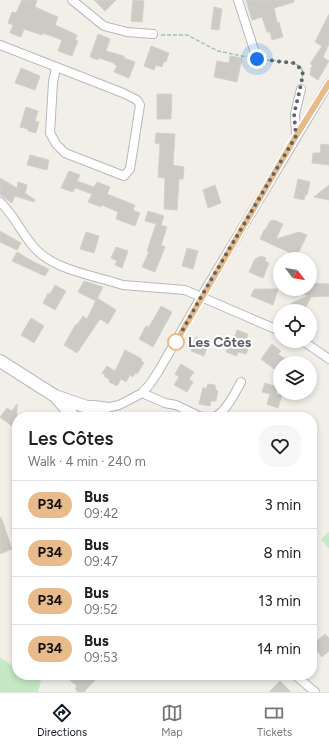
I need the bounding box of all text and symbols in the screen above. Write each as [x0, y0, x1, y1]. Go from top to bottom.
your location [247, 49, 267, 69]
north arrow [273, 252, 317, 296]
map controls [273, 252, 317, 400]
button: locate [273, 304, 317, 348]
marker: Les Côtes [167, 333, 185, 351]
place label: Les Côtes [188, 334, 252, 351]
button: layers [273, 356, 317, 400]
button: heart [259, 425, 301, 467]
text: Les Côtes [28, 427, 113, 450]
text: Walk · 4 min · 240 m [28, 454, 146, 469]
text: Bus [84, 488, 109, 506]
text: P34 [37, 496, 63, 513]
text: 3 min [265, 496, 301, 514]
text: 09:42 [84, 506, 118, 521]
text: Bus [84, 536, 109, 554]
text: P34 [37, 544, 63, 561]
text: 8 min [263, 544, 301, 562]
text: 09:47 [84, 554, 118, 569]
text: Bus [84, 584, 109, 602]
text: P34 [37, 592, 63, 609]
text: 13 min [258, 592, 301, 610]
text: 09:52 [84, 602, 118, 617]
text: Bus [84, 632, 109, 650]
text: P34 [37, 640, 63, 657]
text: 14 min [257, 640, 301, 658]
text: 09:53 [84, 650, 118, 665]
tab: Directions [37, 702, 87, 739]
tab: Map [161, 702, 183, 739]
tab: Tickets [257, 702, 292, 739]

